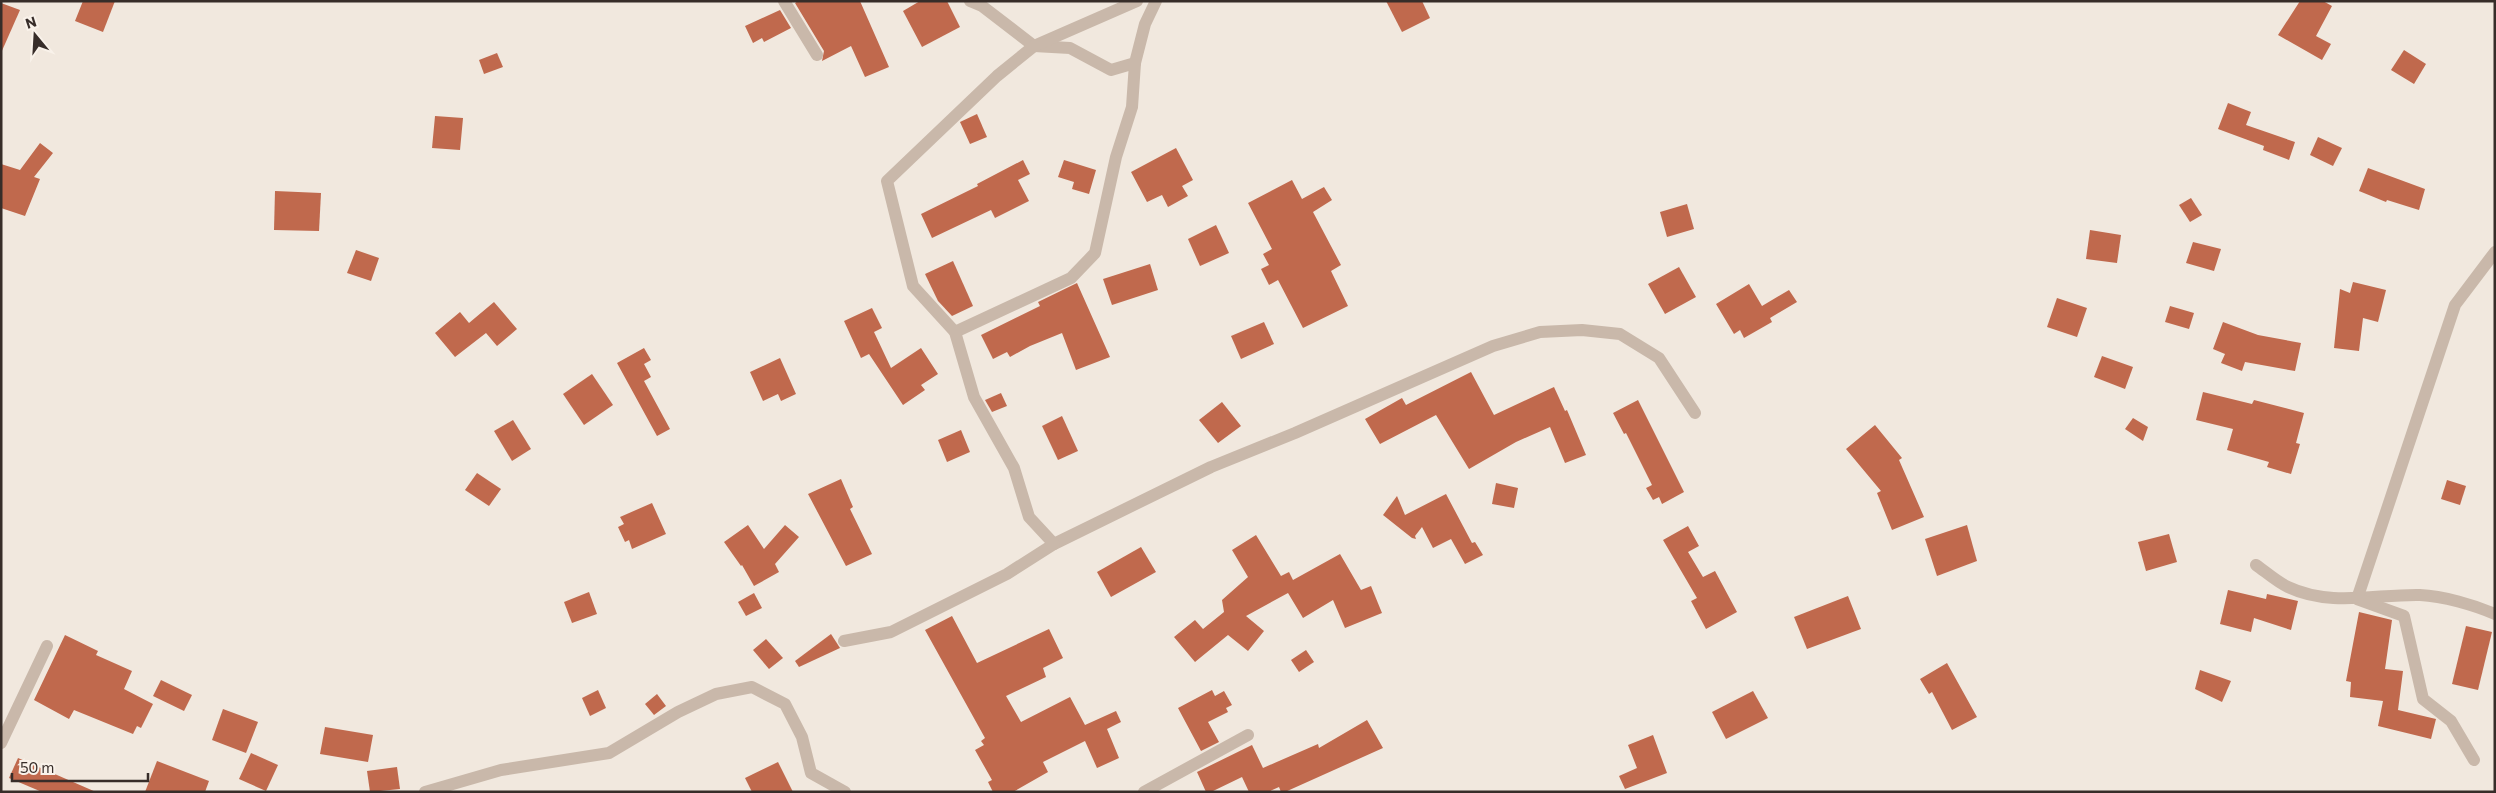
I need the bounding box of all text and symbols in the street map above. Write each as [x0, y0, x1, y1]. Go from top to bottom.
north arrow [10, 10, 60, 60]
text: N [23, 12, 38, 32]
scale bar [12, 750, 149, 782]
text: 50 m [20, 758, 54, 776]

